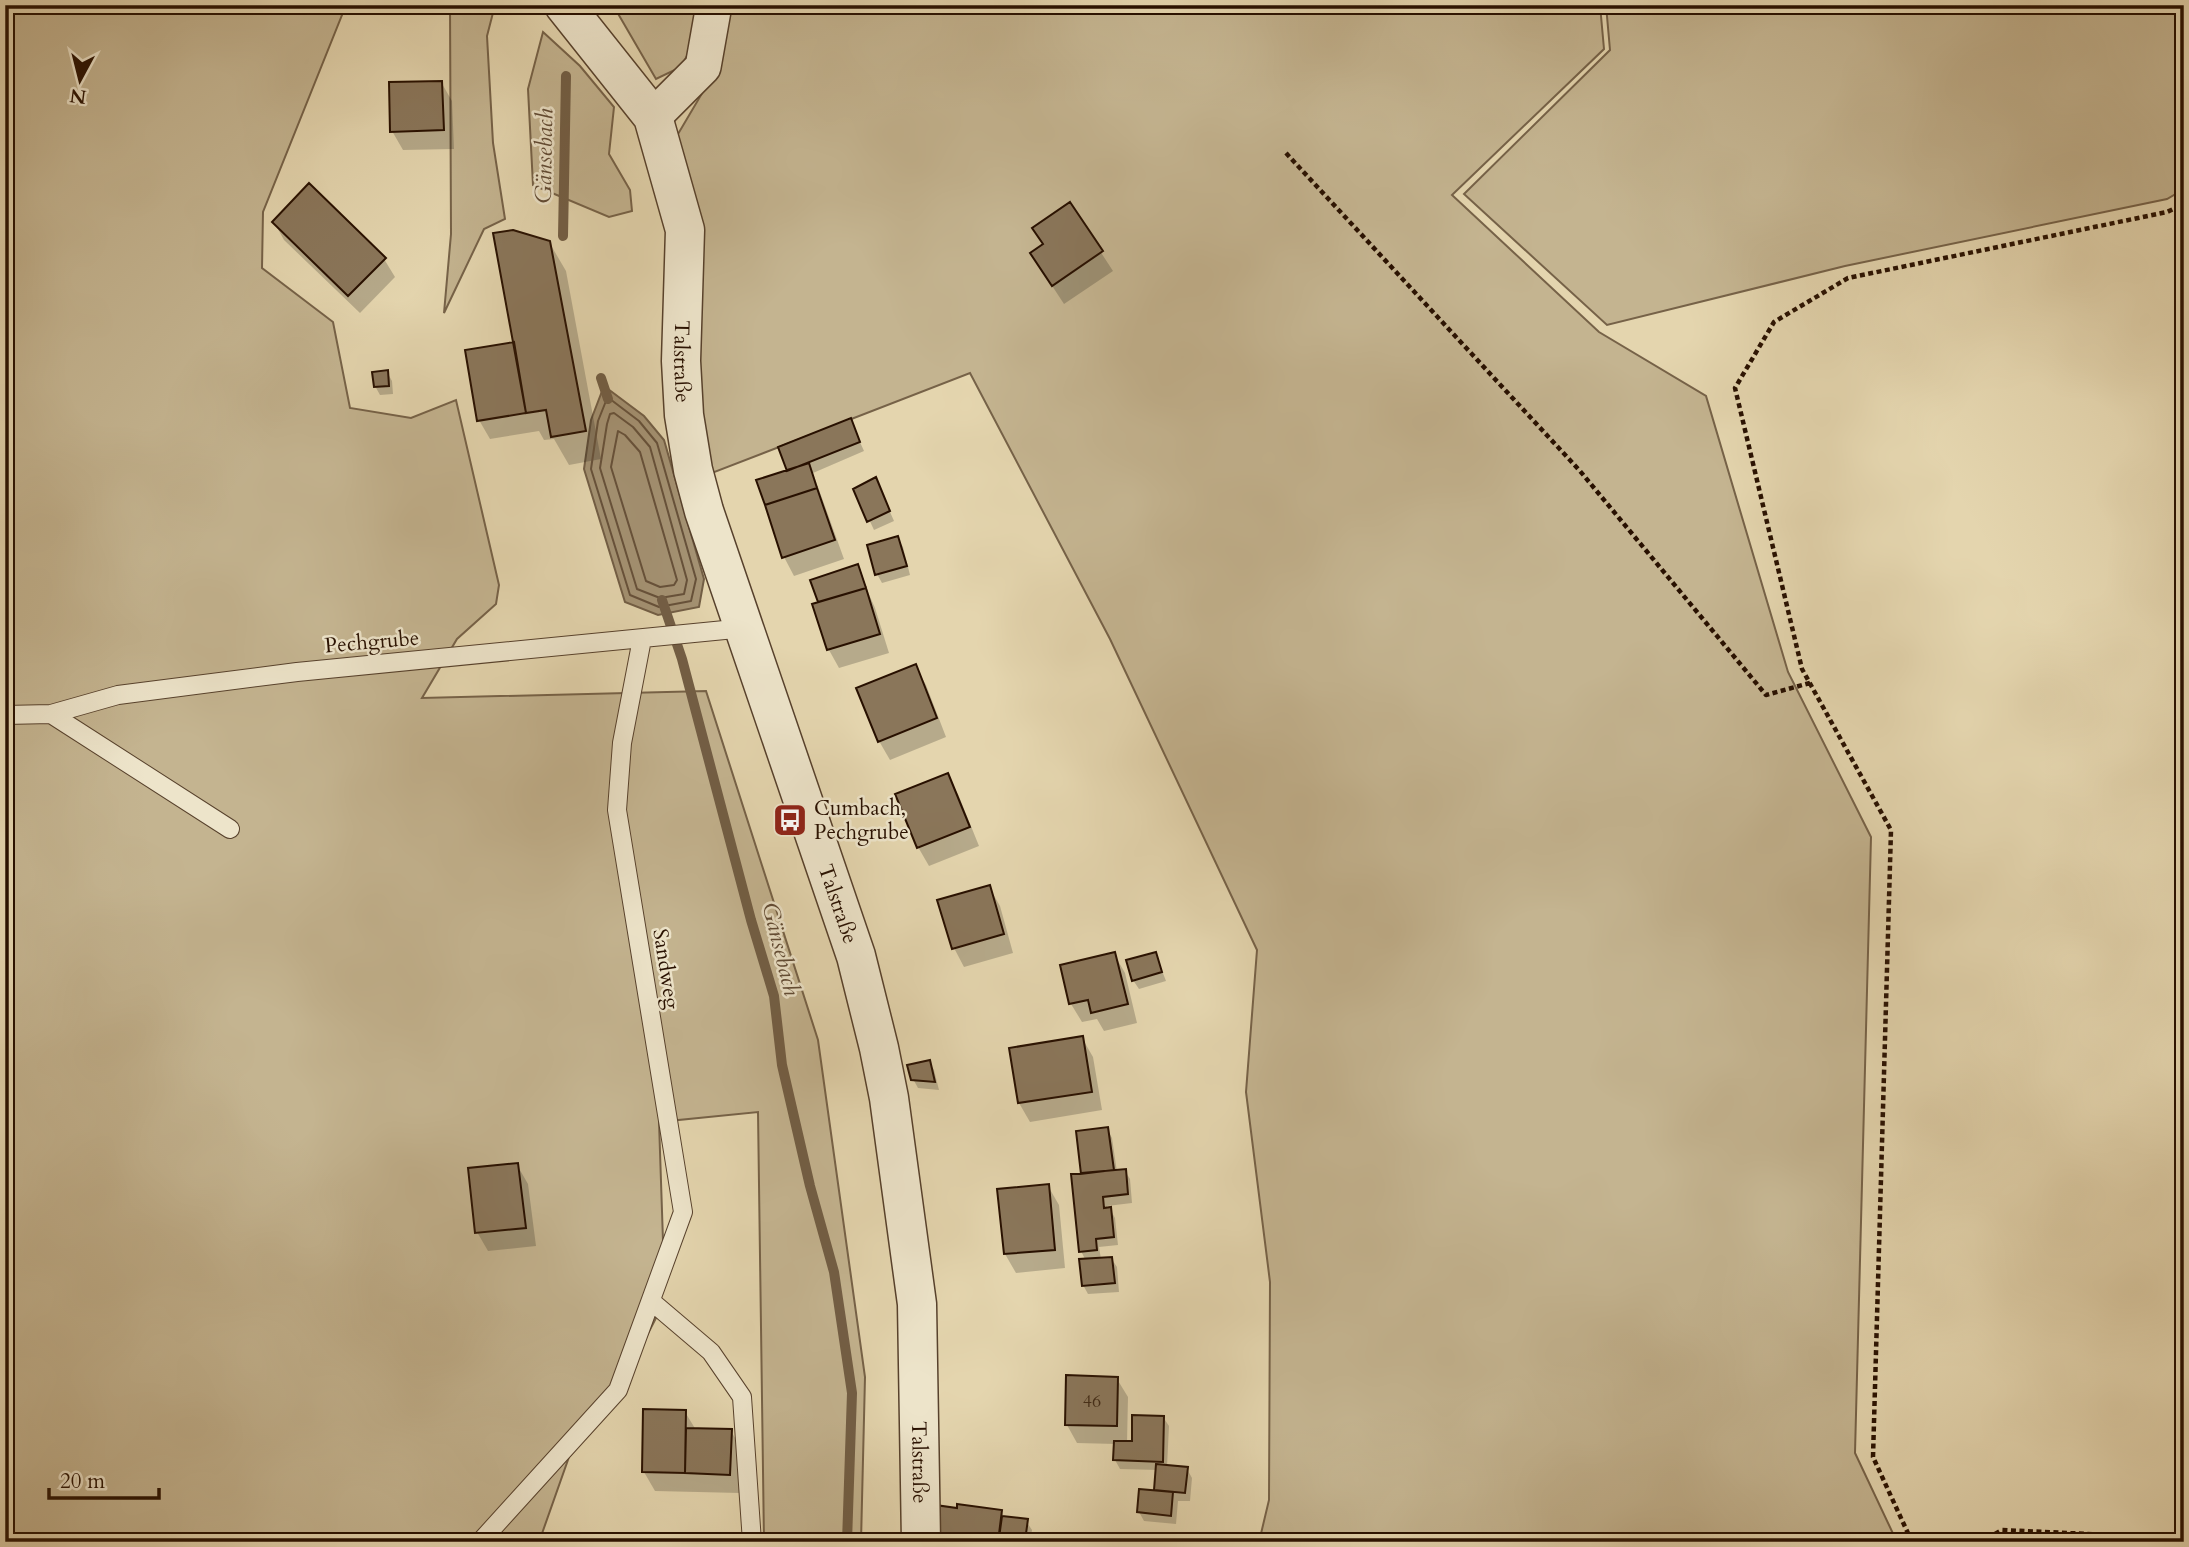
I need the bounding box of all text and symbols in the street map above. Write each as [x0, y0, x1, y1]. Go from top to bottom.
north arrow [46, 46, 116, 116]
text: N [68, 82, 88, 110]
water label: Gänsebach [528, 108, 560, 204]
street label: Talstraße [666, 320, 698, 403]
street label: Pechgrube [324, 623, 420, 661]
place label: Cumbach, Pechgrube [814, 794, 909, 847]
bus stop icon: Cumbach, Pechgrube [771, 801, 809, 839]
street label: Talstraße [811, 860, 865, 948]
water label: Gänsebach [754, 899, 808, 999]
street label: Sandweg [645, 927, 687, 1011]
house number: 46 [1083, 1389, 1101, 1414]
street label: Talstraße [904, 1421, 935, 1504]
scale bar [49, 1456, 159, 1500]
text: 20 m [60, 1467, 105, 1496]

